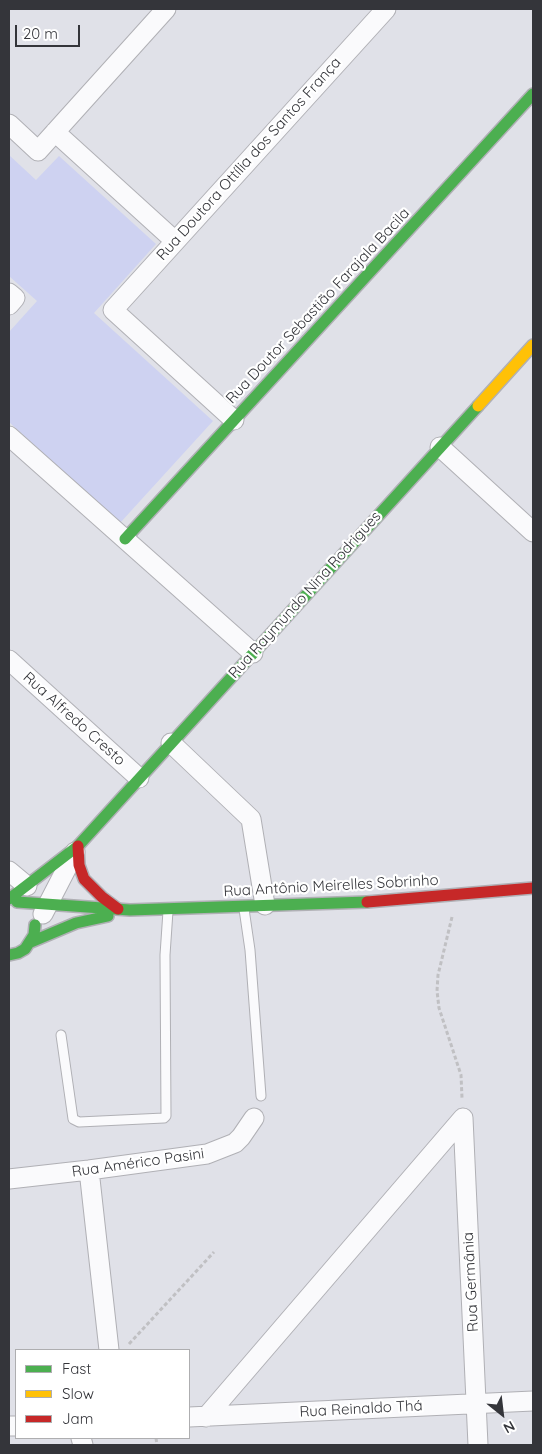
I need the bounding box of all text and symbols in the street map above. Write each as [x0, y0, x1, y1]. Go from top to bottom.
scale bar [18, 15, 82, 47]
text: 20 m [23, 24, 58, 43]
street label: Rua Doutora Ottília dos Santos França [153, 54, 345, 264]
street label: Rua Doutor Sebastião Farajala Bacila [222, 204, 414, 408]
street label: Rua Raymundo Nina Rodrigues [225, 508, 385, 682]
street label: Rua Alfredo Cresto [19, 668, 129, 770]
street label: Rua Antônio Meirelles Sobrinho [223, 871, 439, 901]
street label: Rua Américo Pasini [71, 1145, 205, 1181]
street label: Rua Germânia [459, 1232, 483, 1332]
legend [15, 1349, 190, 1439]
text: Fast [62, 1359, 91, 1378]
text: Slow [62, 1384, 94, 1403]
north arrow [477, 1389, 527, 1439]
street label: Rua Reinaldo Thá [299, 1397, 423, 1421]
text: Jam [62, 1409, 93, 1428]
text: N [500, 1417, 518, 1437]

